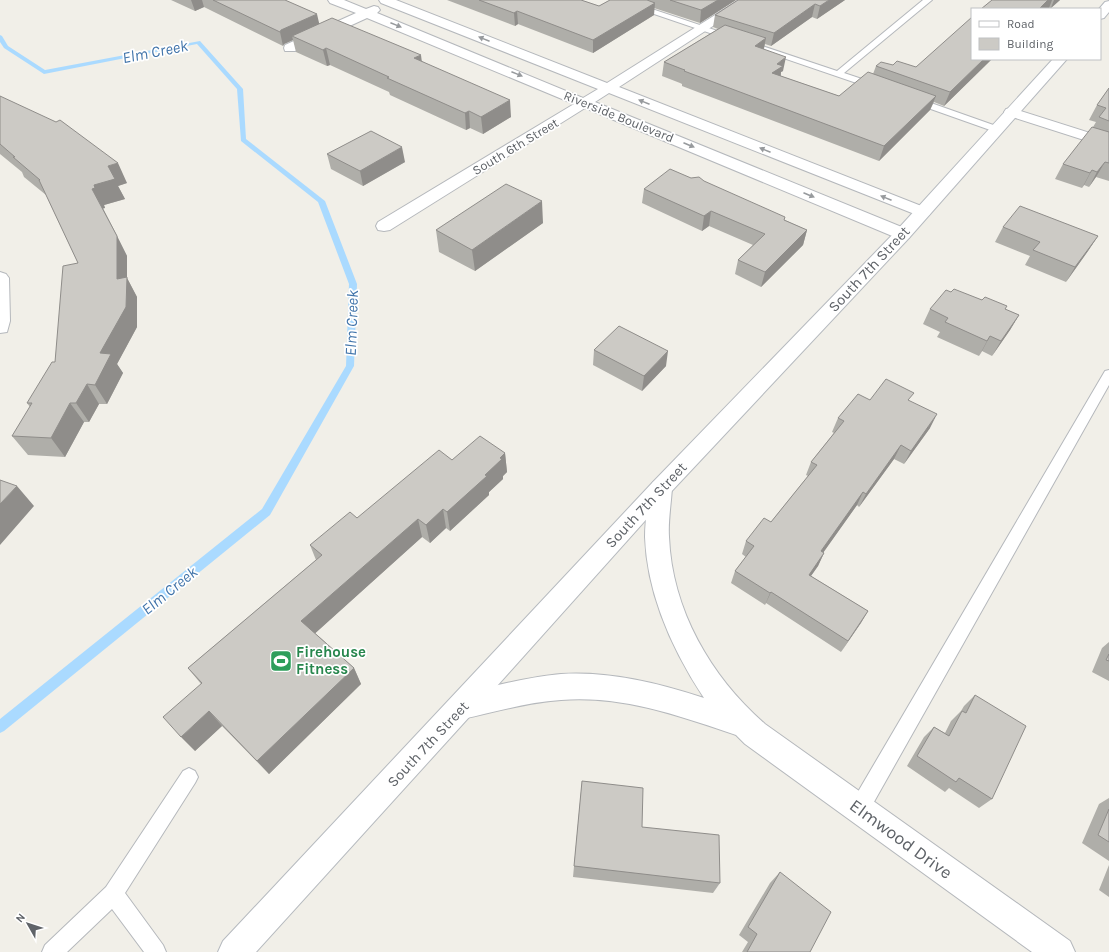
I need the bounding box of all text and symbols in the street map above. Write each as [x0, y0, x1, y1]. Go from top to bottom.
legend [971, 8, 1101, 60]
text: Road [1007, 17, 1035, 31]
one-way arrow [391, 23, 403, 29]
water label: Elm Creek [121, 36, 190, 67]
one-way arrow [479, 36, 490, 42]
text: Building [1007, 37, 1054, 51]
one-way arrow [511, 72, 523, 78]
street label: Riverside Boulevard [562, 88, 676, 145]
one-way arrow [638, 99, 650, 105]
street label: South 6th Street [470, 115, 561, 178]
one-way arrow [683, 142, 694, 148]
one-way arrow [759, 146, 771, 152]
one-way arrow [803, 192, 814, 198]
one-way arrow [880, 194, 892, 200]
street label: South 7th Street [825, 222, 914, 316]
water label: Elm Creek [341, 289, 362, 356]
street label: South 7th Street [602, 458, 691, 552]
water label: Elm Creek [138, 562, 202, 619]
place label: Firehouse Fitness [296, 643, 366, 678]
sports icon: Firehouse Fitness [268, 648, 294, 674]
street label: South 7th Street [384, 697, 473, 791]
street label: Elmwood Drive [845, 794, 957, 884]
north arrow [8, 904, 48, 944]
text: N [13, 911, 28, 925]

